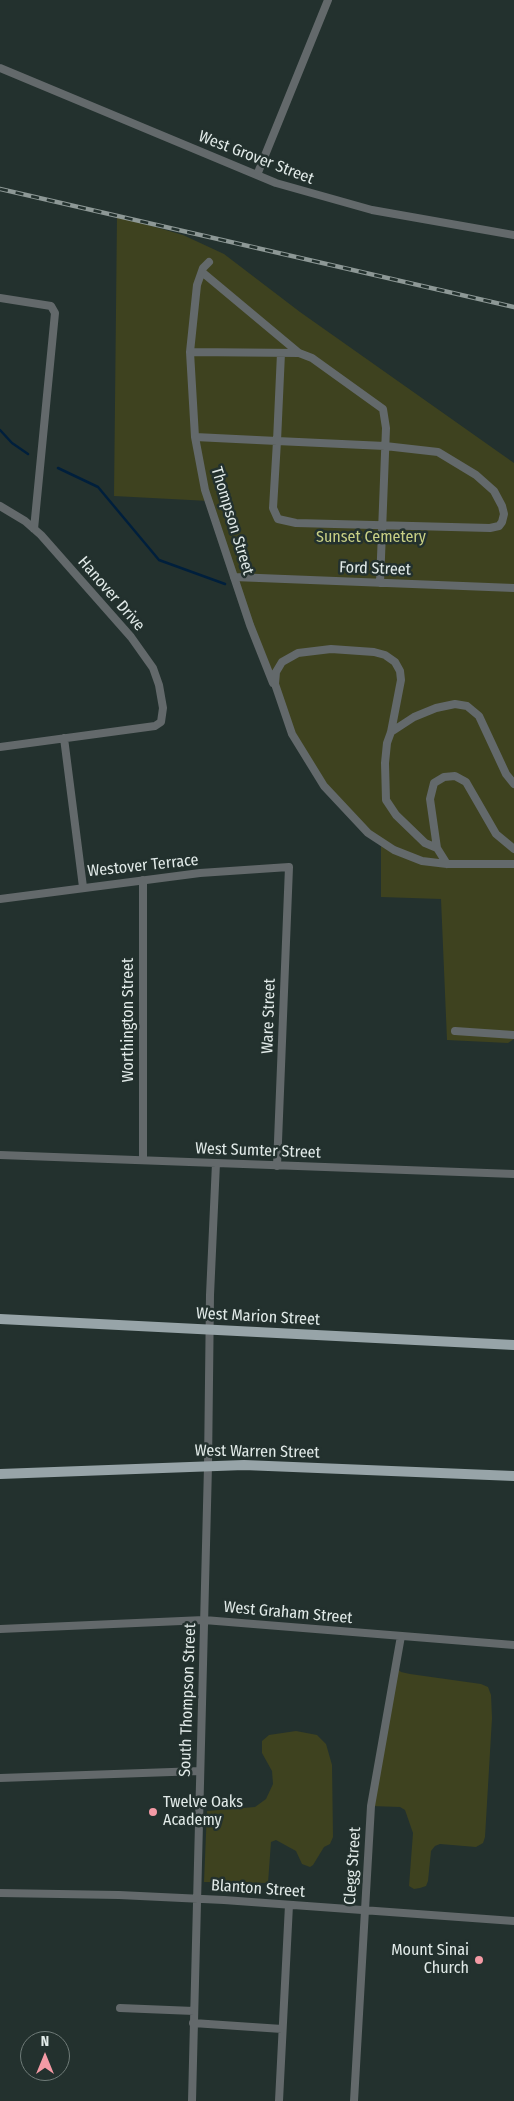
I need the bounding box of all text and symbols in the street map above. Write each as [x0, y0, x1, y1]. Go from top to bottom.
street label: West Grover Street [196, 127, 316, 189]
street label: Thompson Street [206, 465, 258, 577]
park label: Sunset Cemetery [316, 528, 426, 548]
street label: Hanover Drive [73, 553, 149, 635]
street label: Ford Street [339, 558, 411, 580]
street label: Westover Terrace [87, 851, 199, 881]
street label: Worthington Street [119, 958, 139, 1082]
street label: Ware Street [258, 978, 280, 1054]
street label: West Sumter Street [195, 1139, 321, 1163]
street label: West Marion Street [195, 1304, 321, 1330]
street label: West Warren Street [194, 1441, 320, 1463]
street label: West Graham Street [223, 1598, 353, 1628]
street label: South Thompson Street [176, 1623, 200, 1777]
place label: Twelve Oaks Academy [163, 1793, 243, 1831]
marker: Twelve Oaks Academy [147, 1806, 159, 1818]
street label: Clegg Street [341, 1826, 365, 1906]
street label: Blanton Street [210, 1876, 306, 1902]
place label: Mount Sinai Church [391, 1941, 469, 1979]
marker: Mount Sinai Church [473, 1954, 485, 1966]
north arrow [20, 2031, 70, 2081]
text: N [41, 2033, 49, 2050]

